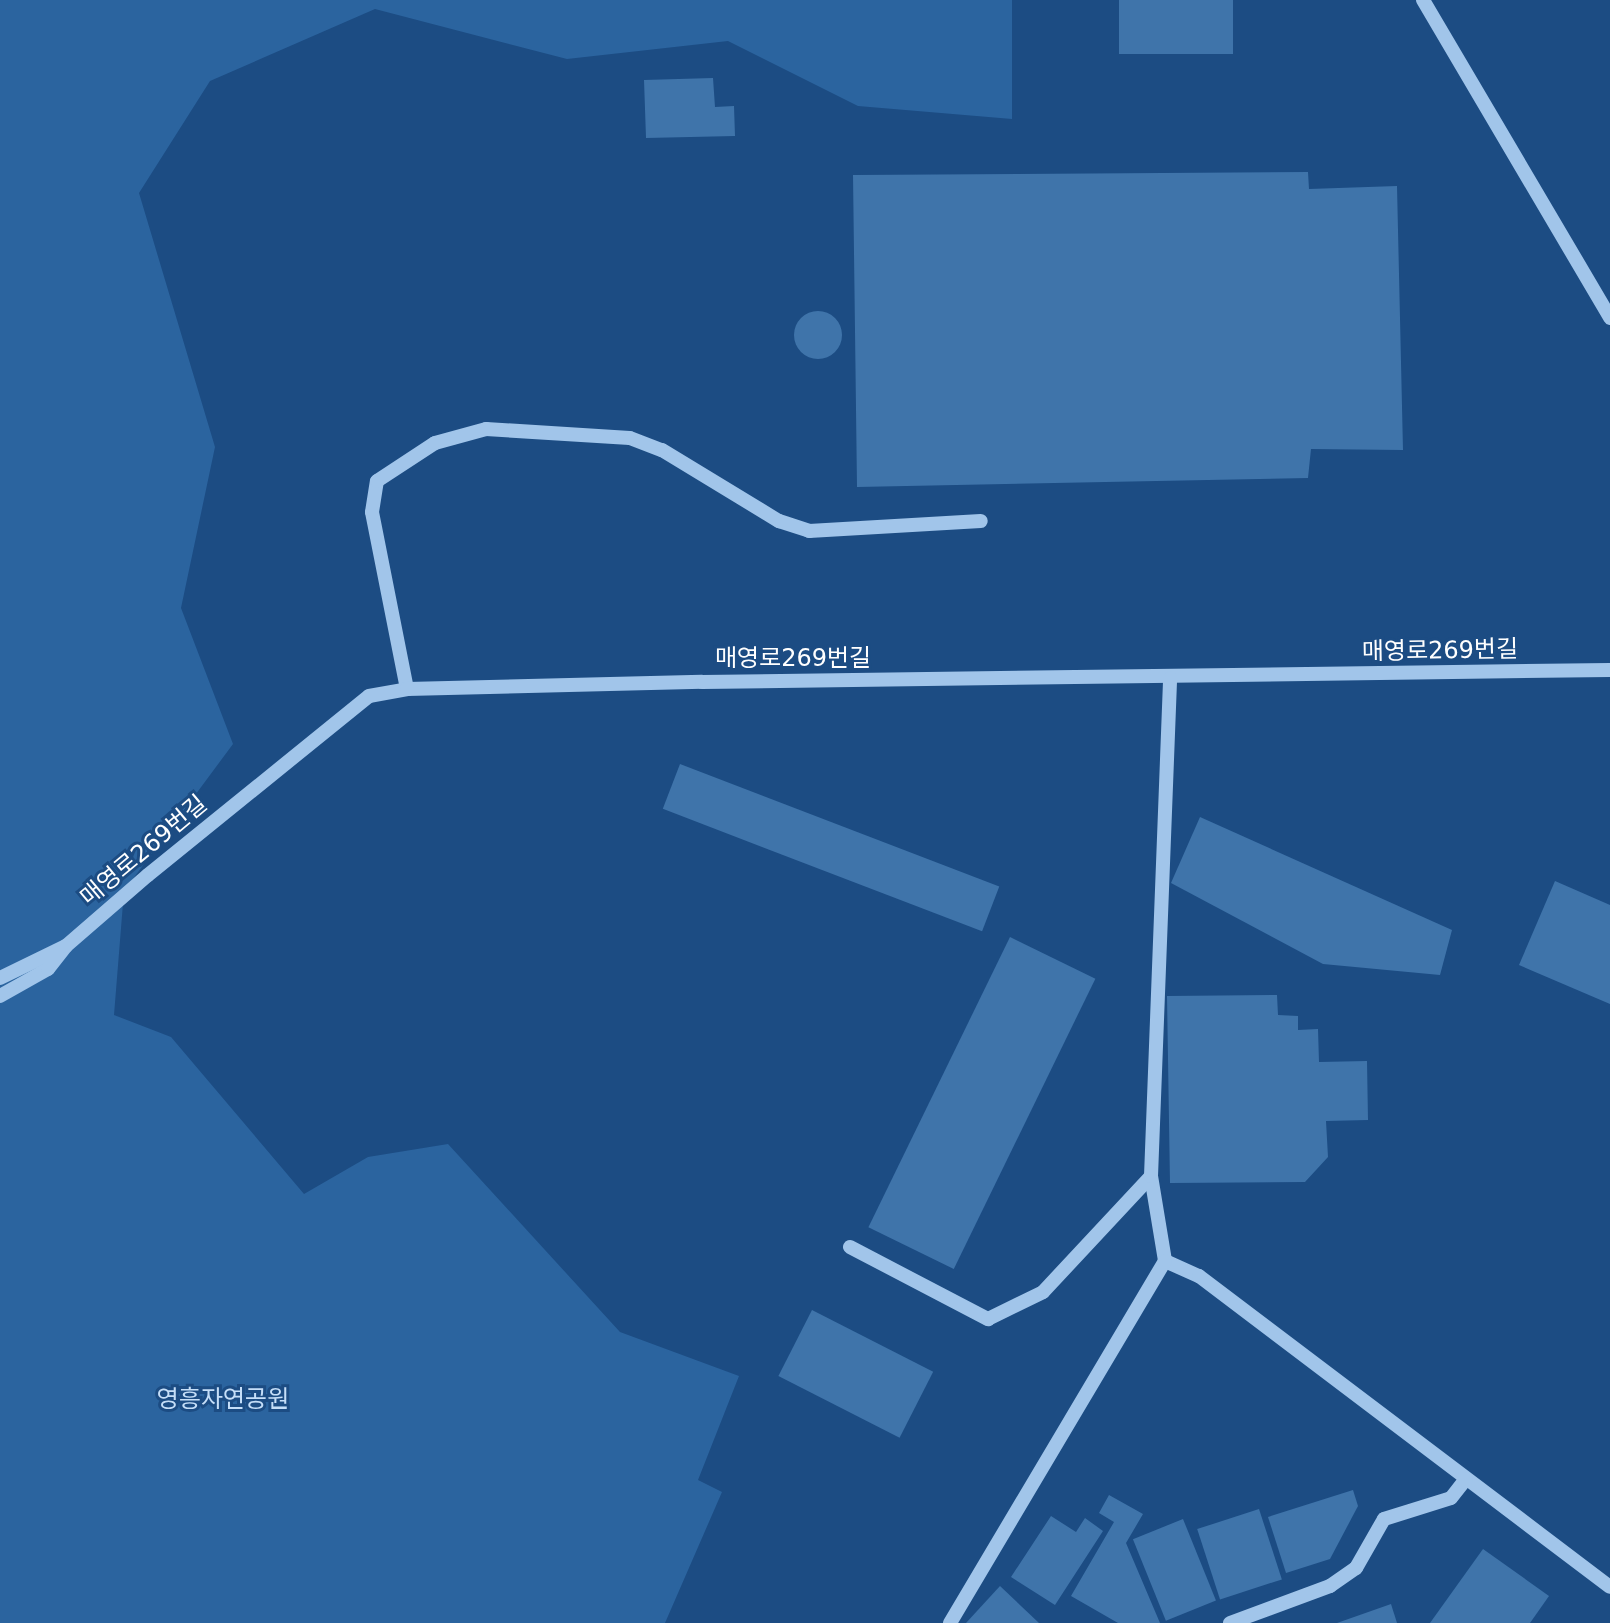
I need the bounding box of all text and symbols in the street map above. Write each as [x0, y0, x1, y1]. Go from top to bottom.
street label: 매영로269번길 [1362, 635, 1518, 667]
street label: 매영로269번길 [715, 645, 871, 673]
street label: 매영로269번길 [75, 790, 213, 912]
park label: 영흥자연공원 [157, 1386, 289, 1414]

